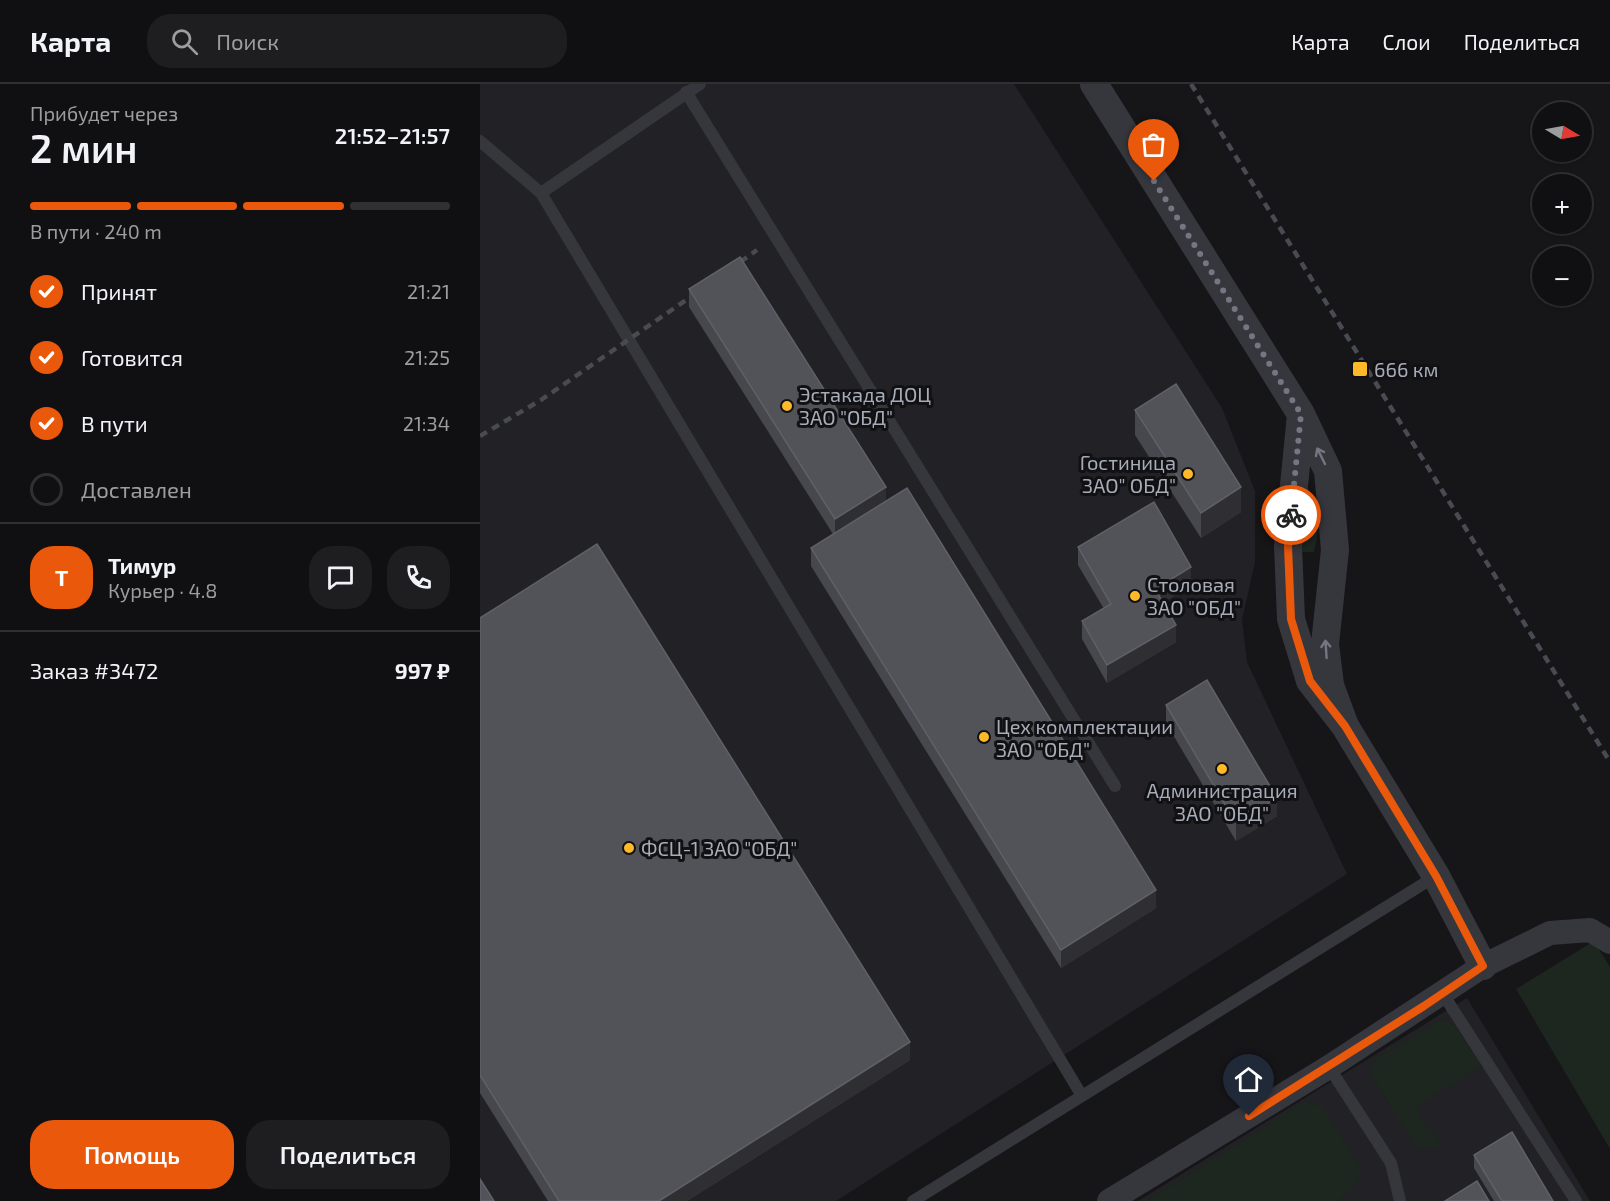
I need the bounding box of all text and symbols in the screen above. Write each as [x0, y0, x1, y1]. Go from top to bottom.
search box [147, 14, 567, 68]
text: Карта [30, 24, 111, 58]
icon: search [168, 25, 201, 58]
text: Поиск [216, 28, 279, 54]
text: Карта [1291, 29, 1350, 54]
text: Слои [1383, 29, 1431, 54]
text: Поделиться [1464, 29, 1580, 54]
text: Прибудет через [30, 101, 178, 125]
north arrow [1532, 102, 1592, 162]
map controls [1532, 102, 1592, 306]
pin [1128, 119, 1179, 181]
text: 21:52–21:57 [335, 122, 450, 148]
text: 2 мин [30, 124, 137, 171]
icon: bag [1137, 128, 1170, 161]
button: + [1532, 174, 1592, 234]
text: В пути · 240 m [30, 219, 162, 243]
button: − [1532, 246, 1592, 306]
icon: check [30, 275, 63, 308]
text: Принят [81, 278, 157, 304]
text: 21:21 [407, 279, 450, 303]
icon: check [30, 341, 63, 374]
text: Готовится [81, 344, 183, 370]
text: 21:25 [404, 345, 450, 369]
place label: 666 км [1374, 357, 1438, 381]
marker: 666 км [1351, 360, 1369, 378]
place label: Эстакада ДОЦ ЗАО "ОБД" [799, 382, 931, 429]
marker: Эстакада ДОЦ ЗАО "ОБД" [780, 399, 794, 413]
icon: check [30, 407, 63, 440]
text: В пути [81, 410, 148, 436]
text: 21:34 [403, 411, 450, 435]
one-way arrow [1315, 448, 1327, 466]
place label: Гостиница ЗАО" ОБД" [1080, 450, 1176, 497]
marker: Гостиница ЗАО" ОБД" [1181, 467, 1195, 481]
text: Доставлен [81, 476, 192, 502]
courier [1261, 485, 1321, 545]
icon: bike [1275, 499, 1308, 532]
button: chat [309, 546, 372, 609]
button: phone [387, 546, 450, 609]
text: Тимур [108, 552, 176, 578]
text: Т [55, 564, 68, 590]
place label: Столовая ЗАО "ОБД" [1147, 572, 1241, 619]
text: Курьер · 4.8 [108, 578, 217, 602]
marker: Столовая ЗАО "ОБД" [1128, 589, 1142, 603]
one-way arrow [1321, 640, 1332, 659]
text: Заказ #3472 [30, 657, 158, 683]
text: 997 ₽ [395, 657, 450, 683]
place label: Цех комплектации ЗАО "ОБД" [996, 714, 1173, 761]
marker: Цех комплектации ЗАО "ОБД" [977, 730, 991, 744]
marker: Администрация ЗАО "ОБД" [1215, 762, 1229, 776]
place label: Администрация ЗАО "ОБД" [1146, 778, 1298, 825]
place label: ФСЦ-1 ЗАО "ОБД" [641, 836, 797, 860]
marker: ФСЦ-1 ЗАО "ОБД" [622, 841, 636, 855]
pin [1223, 1054, 1274, 1116]
icon: home [1232, 1063, 1265, 1096]
button: Помощь [30, 1120, 234, 1189]
button: Поделиться [246, 1120, 450, 1189]

